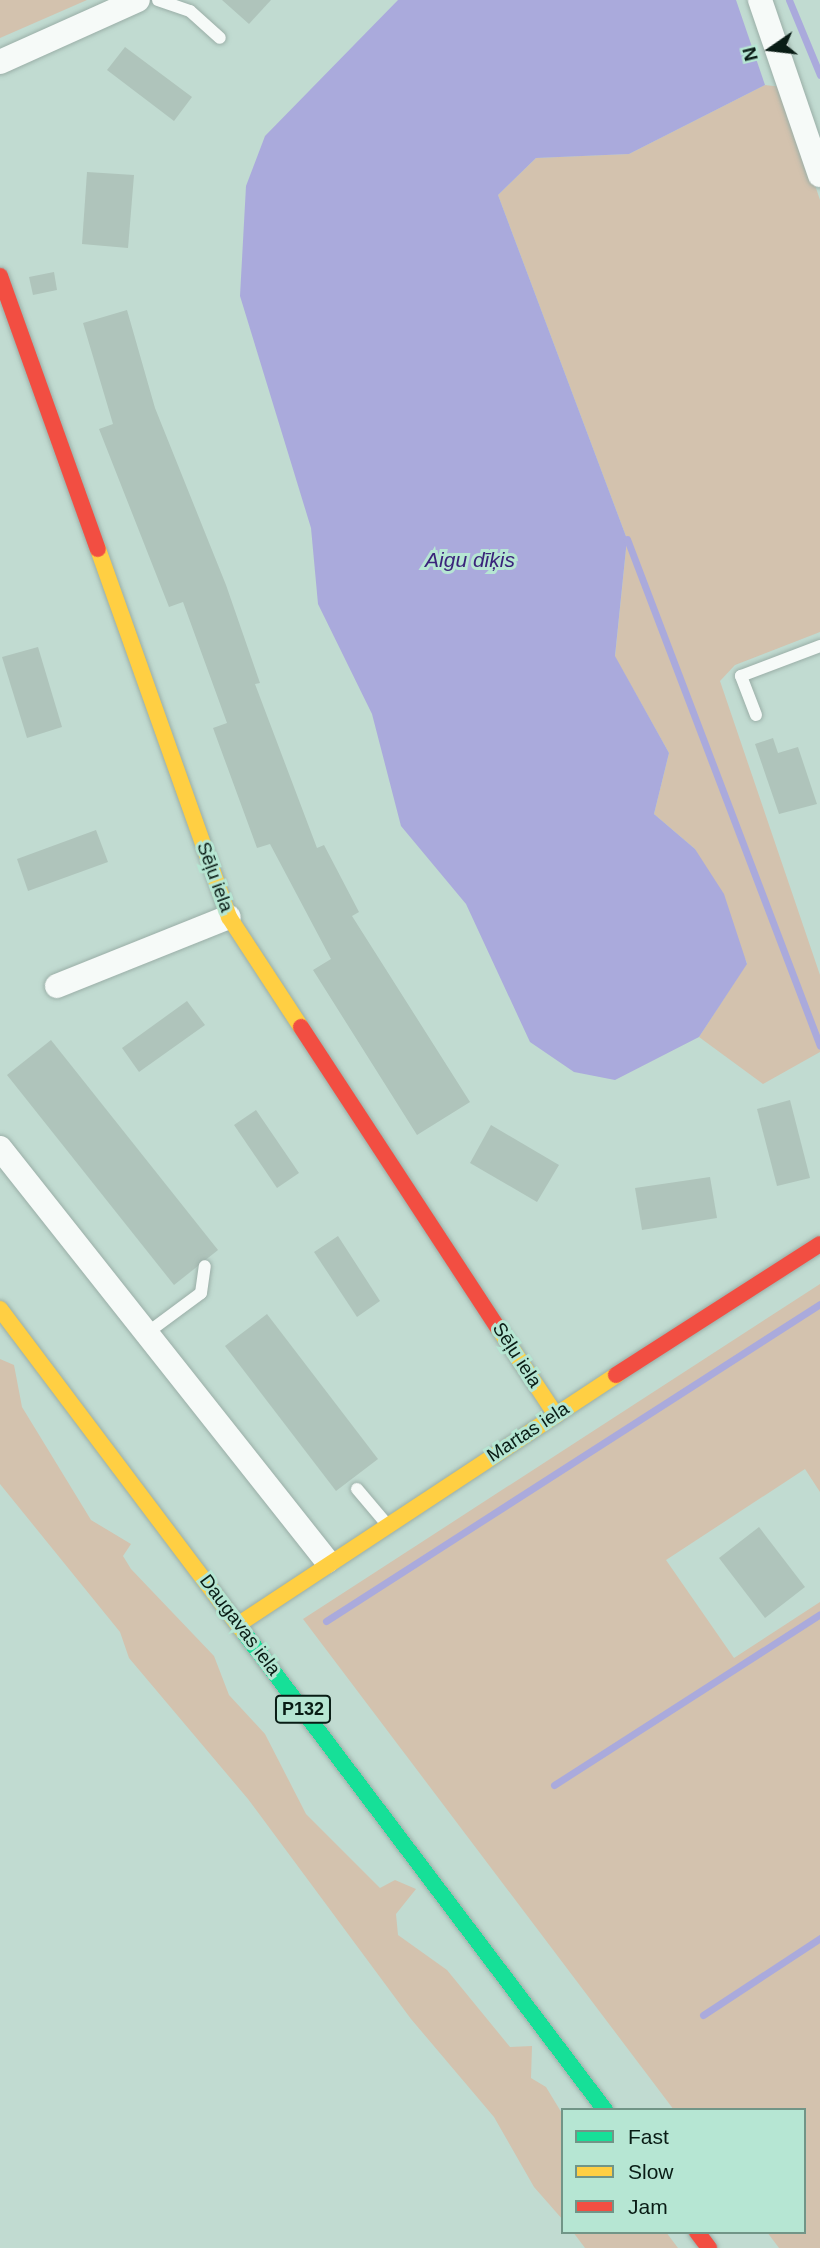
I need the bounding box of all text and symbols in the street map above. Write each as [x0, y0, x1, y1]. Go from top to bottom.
north arrow [736, 14, 806, 84]
text: N [738, 45, 762, 63]
water label: Aigu dīķis [425, 547, 515, 573]
street label: Sēļu iela [192, 839, 238, 915]
street label: Sēļu iela [488, 1318, 546, 1392]
street label: Martas iela [483, 1397, 573, 1467]
street label: Daugavas iela [195, 1570, 285, 1680]
road number: P132 [273, 1694, 333, 1724]
legend [561, 2108, 806, 2234]
text: Fast [628, 2125, 669, 2148]
text: Slow [628, 2160, 674, 2183]
text: Jam [628, 2195, 668, 2218]

